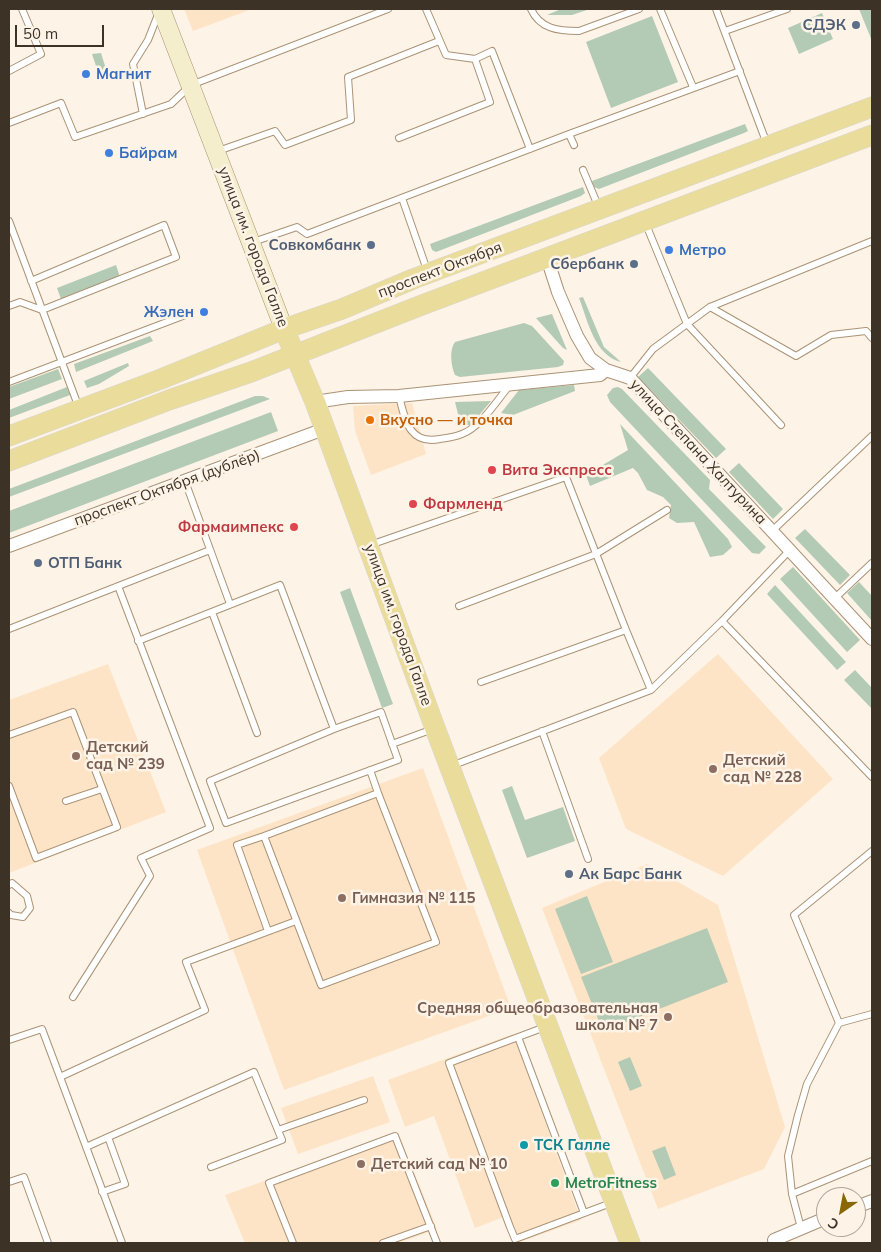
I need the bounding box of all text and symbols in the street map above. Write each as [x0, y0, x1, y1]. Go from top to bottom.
scale bar [18, 15, 106, 47]
place label: СДЭК [803, 16, 846, 34]
marker: СДЭК [850, 19, 862, 31]
text: 50 m [23, 24, 58, 43]
place label: Магнит [96, 65, 151, 83]
marker: Магнит [80, 68, 92, 80]
place label: Байрам [119, 144, 178, 162]
marker: Байрам [103, 147, 115, 159]
street label: улица им. города Галле [214, 164, 292, 330]
place label: Совкомбанк [269, 236, 361, 254]
street label: проспект Октября [376, 238, 504, 302]
marker: Совкомбанк [365, 239, 377, 251]
place label: Метро [679, 241, 726, 259]
marker: Метро [663, 244, 675, 256]
place label: Сбербанк [550, 255, 624, 273]
marker: Сбербанк [628, 258, 640, 270]
place label: Жэлен [144, 303, 194, 321]
marker: Жэлен [198, 306, 210, 318]
street label: улица Степана Халтурина [626, 376, 770, 528]
place label: Вкусно — и точка [380, 411, 513, 429]
marker: Вкусно — и точка [364, 414, 376, 426]
street label: проспект Октября (дублёр) [72, 446, 262, 530]
place label: Вита Экспресс [502, 461, 612, 479]
marker: Вита Экспресс [486, 464, 498, 476]
place label: Фармленд [423, 495, 502, 513]
marker: Фармленд [407, 498, 419, 510]
place label: Фармаимпекс [178, 518, 284, 536]
marker: Фармаимпекс [288, 521, 300, 533]
street label: улица им. города Галле [360, 542, 436, 708]
place label: ОТП Банк [48, 554, 122, 572]
marker: ОТП Банк [32, 557, 44, 569]
place label: Детский сад № 239 [86, 738, 165, 773]
marker: Детский сад № 239 [70, 750, 82, 762]
place label: Детский сад № 228 [723, 751, 802, 786]
marker: Детский сад № 228 [707, 763, 719, 775]
place label: Ак Барс Банк [579, 865, 682, 883]
marker: Ак Барс Банк [563, 868, 575, 880]
place label: Гимназия № 115 [352, 889, 476, 907]
marker: Гимназия № 115 [336, 892, 348, 904]
place label: Средняя общеобразовательная школа № 7 [417, 999, 658, 1034]
marker: Средняя общеобразовательная школа № 7 [662, 1011, 674, 1023]
place label: ТСК Галле [534, 1136, 610, 1154]
marker: ТСК Галле [518, 1139, 530, 1151]
place label: Детский сад № 10 [371, 1155, 508, 1173]
marker: Детский сад № 10 [355, 1158, 367, 1170]
place label: MetroFitness [565, 1174, 657, 1192]
marker: MetroFitness [549, 1177, 561, 1189]
north arrow [816, 1187, 866, 1237]
text: С [824, 1214, 842, 1234]

